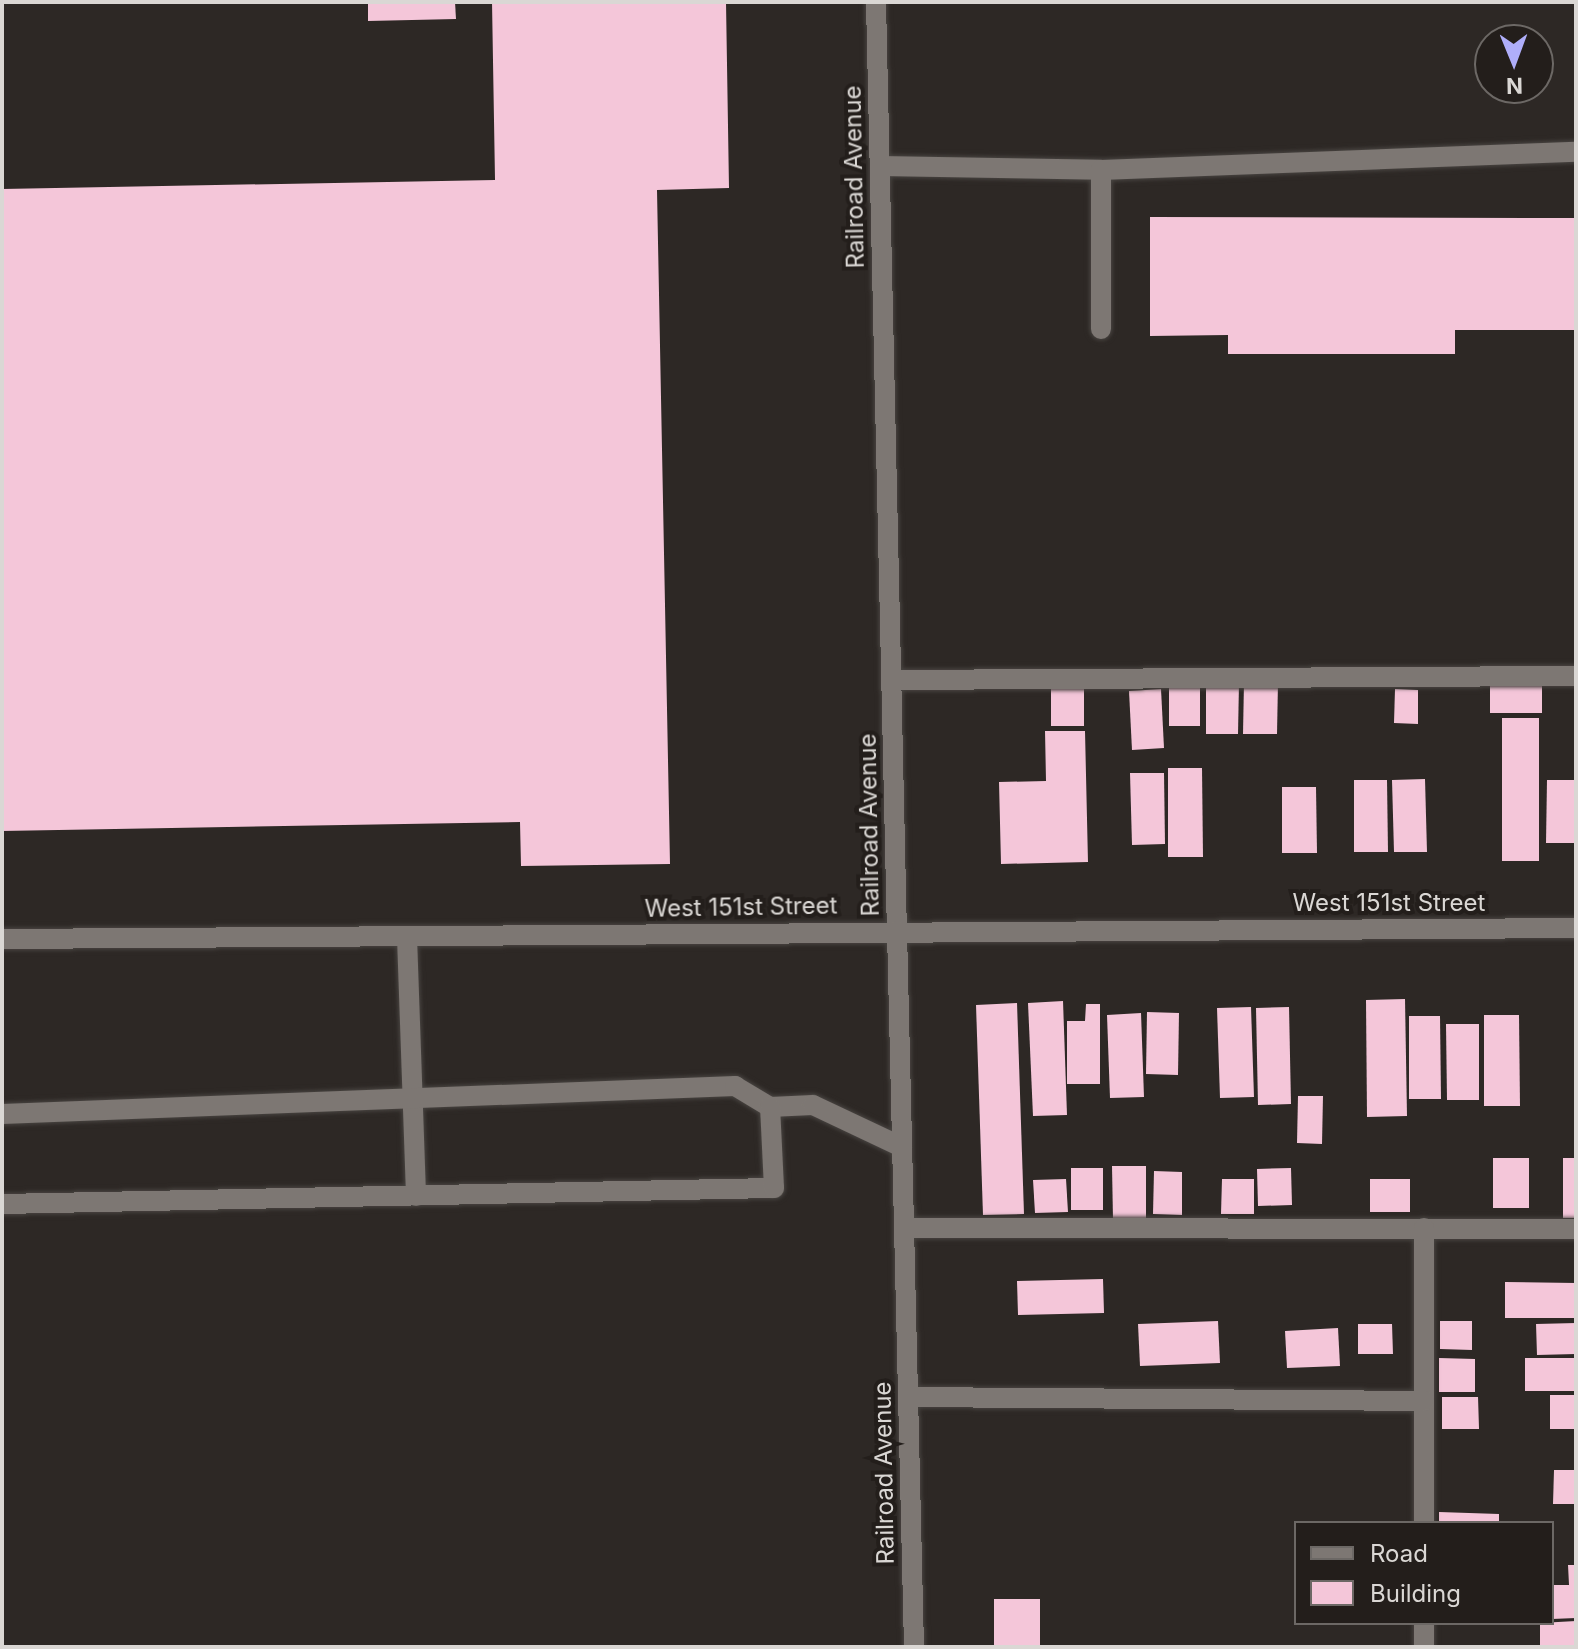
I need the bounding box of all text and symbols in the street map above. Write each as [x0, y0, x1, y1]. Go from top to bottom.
north arrow [1474, 24, 1554, 104]
text: N [1506, 73, 1523, 99]
street label: Railroad Avenue [838, 85, 870, 269]
street label: Railroad Avenue [853, 733, 885, 917]
street label: West 151st Street [1293, 889, 1485, 917]
street label: West 151st Street [644, 891, 838, 923]
street label: Railroad Avenue [868, 1381, 900, 1565]
legend [1294, 1521, 1554, 1625]
text: Road [1370, 1539, 1428, 1568]
text: Building [1370, 1579, 1461, 1608]

